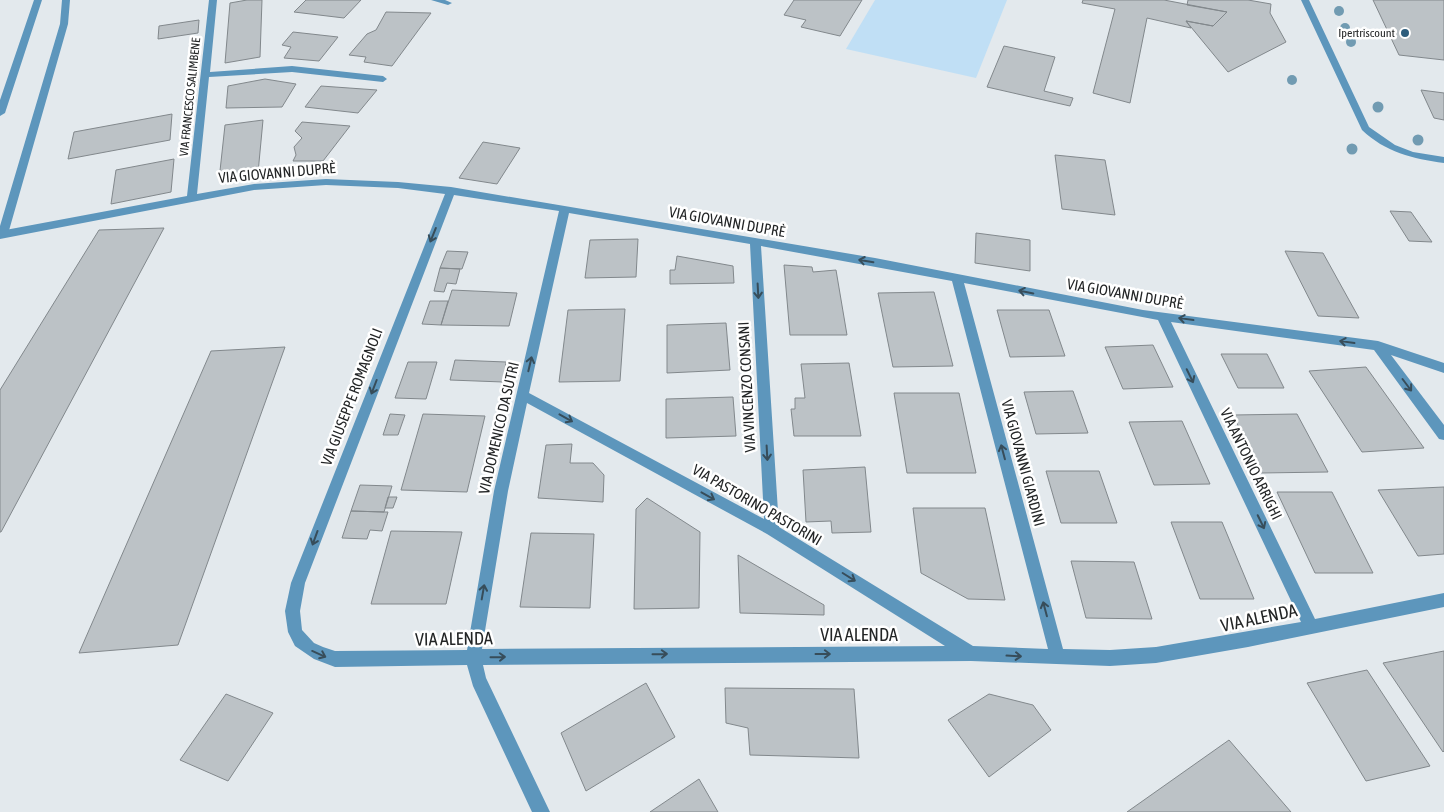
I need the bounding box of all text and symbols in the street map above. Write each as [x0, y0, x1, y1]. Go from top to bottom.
place label: Ipertriscount [1338, 26, 1396, 40]
marker: Ipertriscount [1399, 27, 1411, 39]
street label: VIA FRANCESCO SALIMBENE [177, 37, 203, 157]
street label: VIA GIOVANNI DUPRÈ [218, 159, 337, 186]
street label: VIA GIOVANNI DUPRÈ [668, 203, 787, 240]
one-way arrow [428, 227, 437, 242]
one-way arrow [858, 255, 874, 265]
street label: VIA GIOVANNI DUPRÈ [1066, 275, 1185, 312]
one-way arrow [753, 283, 762, 299]
one-way arrow [1018, 286, 1034, 296]
one-way arrow [1178, 314, 1194, 324]
street label: VIA VINCENZO CONSANI [735, 321, 758, 453]
street label: VIA GIUSEPPE ROMAGNOLI [317, 326, 386, 468]
one-way arrow [1339, 336, 1355, 346]
one-way arrow [526, 356, 535, 372]
street label: VIA DOMENICO DA SUTRI [475, 360, 522, 496]
one-way arrow [1186, 368, 1196, 383]
one-way arrow [369, 378, 378, 394]
one-way arrow [1402, 378, 1412, 392]
street label: VIA GIOVANNI GIARDINI [998, 398, 1049, 528]
street label: VIA ANTONIO ARRIGHI [1217, 405, 1286, 522]
one-way arrow [558, 413, 573, 423]
one-way arrow [998, 444, 1007, 460]
one-way arrow [763, 445, 772, 461]
street label: VIA PASTORINO PASTORINI [690, 461, 825, 549]
one-way arrow [701, 491, 715, 501]
one-way arrow [1257, 514, 1266, 529]
one-way arrow [310, 530, 319, 545]
one-way arrow [841, 573, 855, 583]
one-way arrow [478, 584, 488, 600]
street label: VIA ALENDA [1219, 599, 1299, 636]
one-way arrow [1039, 602, 1049, 618]
street label: VIA ALENDA [820, 624, 898, 645]
street label: VIA ALENDA [415, 627, 493, 650]
one-way arrow [311, 649, 326, 659]
one-way arrow [652, 649, 668, 659]
one-way arrow [814, 649, 831, 659]
one-way arrow [1006, 651, 1022, 661]
one-way arrow [490, 652, 506, 661]

